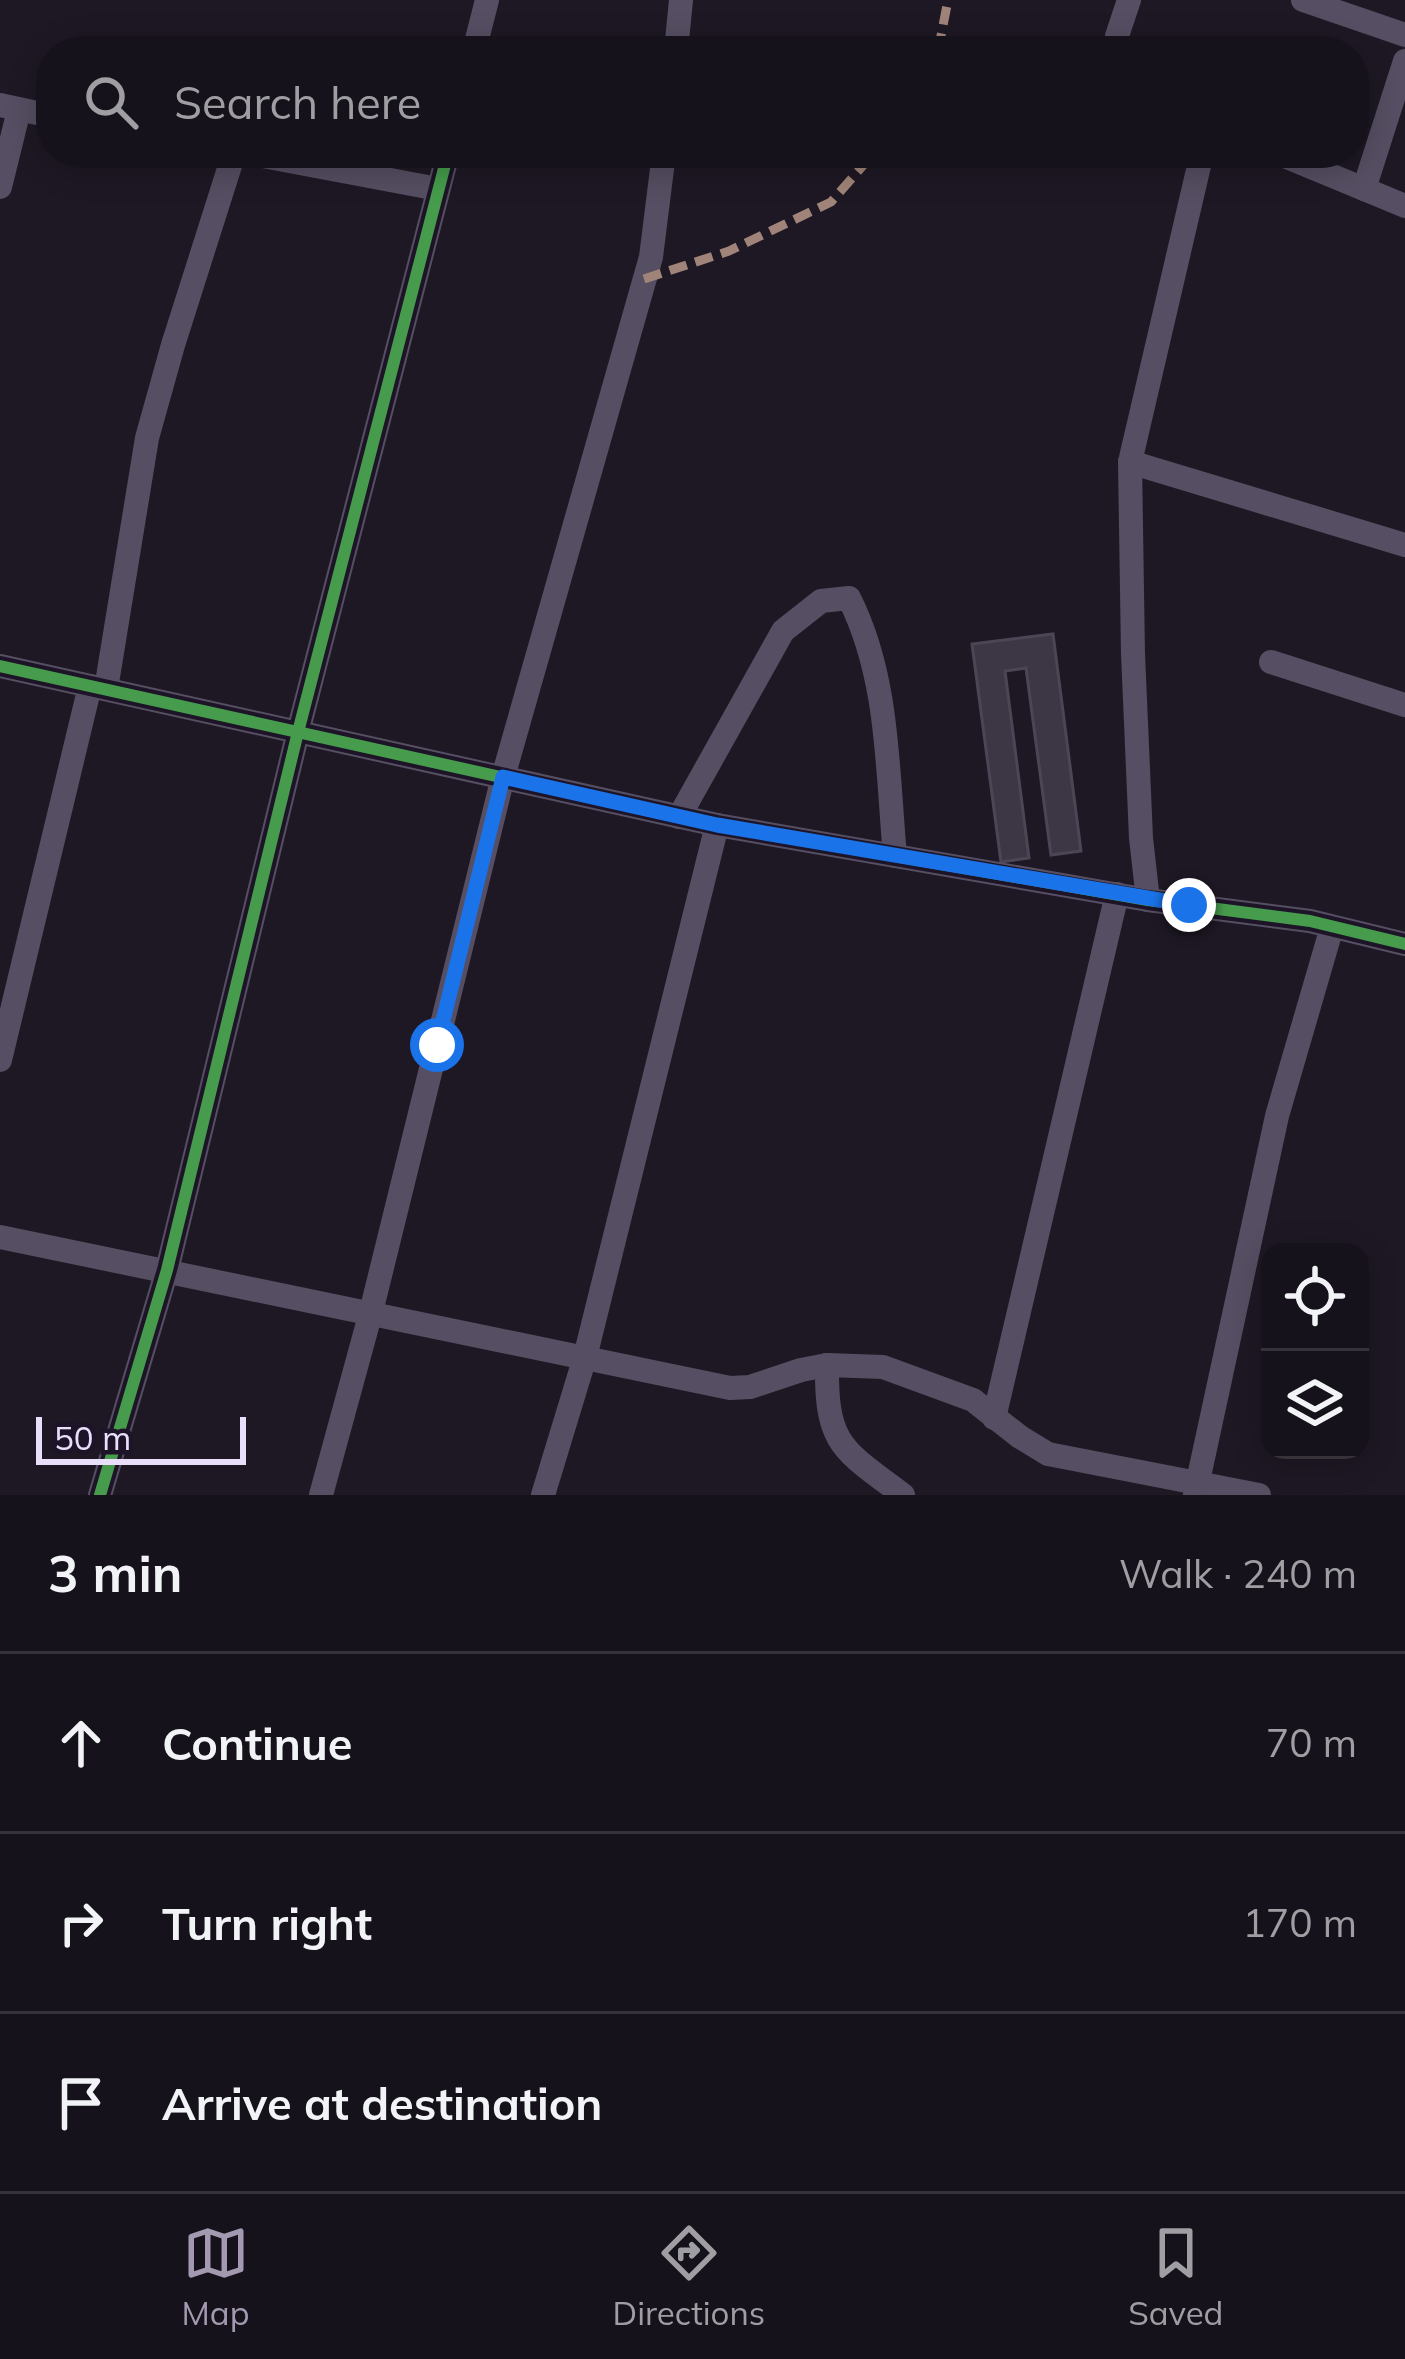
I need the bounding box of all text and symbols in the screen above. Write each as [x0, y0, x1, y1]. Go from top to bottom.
search box [36, 36, 1369, 168]
icon: search [78, 69, 144, 135]
text: Search here [174, 74, 421, 130]
route end [1162, 878, 1216, 932]
route start [410, 1018, 464, 1072]
map controls [1261, 1243, 1369, 1459]
button: locate [1261, 1243, 1369, 1351]
button: layers [1261, 1351, 1369, 1459]
scale bar [36, 1411, 246, 1464]
text: 50 m [54, 1417, 131, 1458]
text: 3 min [48, 1541, 183, 1605]
text: Walk · 240 m [1119, 1549, 1357, 1598]
icon: ahead [48, 1710, 114, 1776]
text: Continue [162, 1715, 352, 1771]
text: 70 m [1266, 1718, 1357, 1767]
icon: right [48, 1890, 114, 1956]
text: Turn right [162, 1895, 372, 1951]
text: 170 m [1242, 1898, 1357, 1947]
icon: arrive [48, 2070, 114, 2136]
text: Arrive at destination [162, 2075, 602, 2131]
tab: Map [182, 2220, 249, 2333]
tab: Directions [613, 2220, 765, 2333]
tab: Saved [1128, 2220, 1223, 2333]

